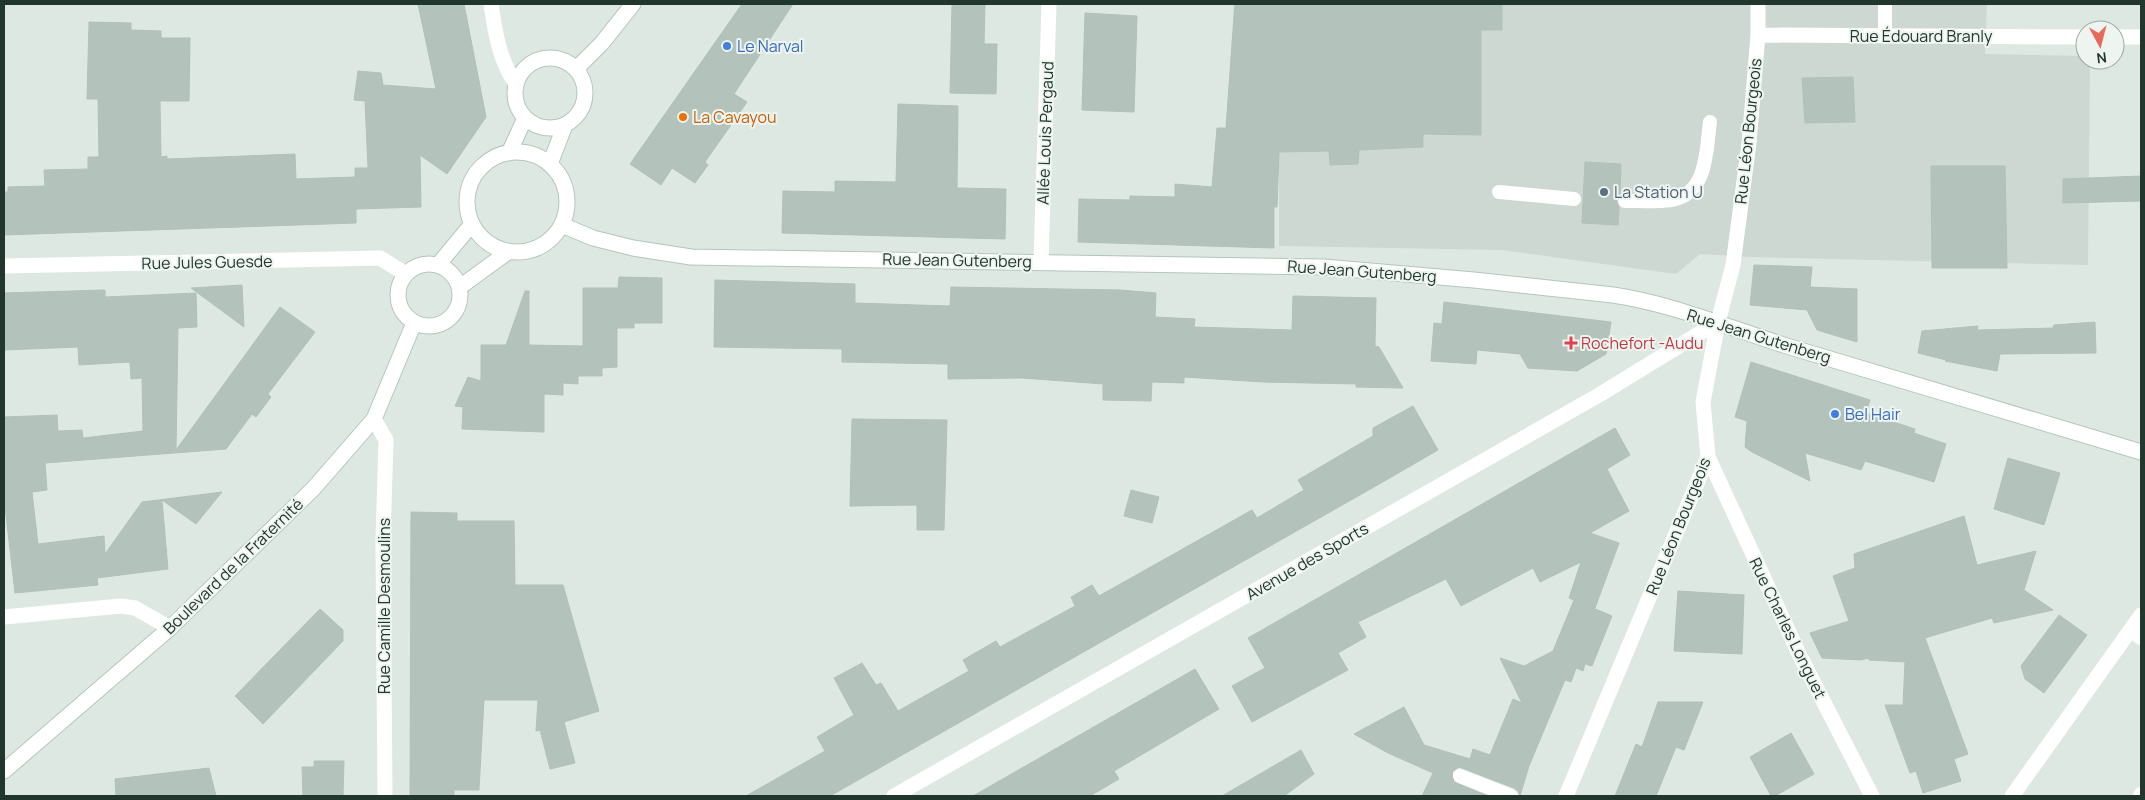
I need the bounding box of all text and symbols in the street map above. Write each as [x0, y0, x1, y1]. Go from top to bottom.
north arrow [2075, 20, 2125, 70]
street label: Rue Édouard Branly [1850, 25, 1993, 47]
place label: Le Narval [737, 35, 804, 57]
marker: Le Narval [721, 40, 733, 52]
text: N [2095, 48, 2108, 68]
street label: Rue Léon Bourgeois [1729, 57, 1767, 205]
street label: Allée Louis Pergaud [1031, 61, 1059, 205]
place label: La Cavayou [693, 106, 776, 128]
marker: La Cavayou [677, 111, 689, 123]
place label: La Station U [1614, 181, 1703, 203]
marker: La Station U [1598, 186, 1610, 198]
street label: Rue Jean Gutenberg [882, 248, 1032, 272]
street label: Rue Jules Guesde [141, 250, 273, 274]
street label: Rue Jean Gutenberg [1287, 255, 1437, 287]
street label: Rue Jean Gutenberg [1684, 304, 1834, 368]
place label: Rochefort -Audu [1581, 332, 1703, 354]
marker: Rochefort -Audu [1565, 337, 1577, 349]
place label: Bel Hair [1845, 403, 1901, 425]
marker: Bel Hair [1829, 408, 1841, 420]
street label: Rue Léon Bourgeois [1640, 454, 1716, 598]
street label: Boulevard de la Fraternité [158, 493, 308, 639]
street label: Avenue des Sports [1242, 517, 1372, 605]
street label: Rue Camille Desmoulins [373, 518, 395, 694]
street label: Rue Charles Longuet [1744, 554, 1832, 702]

